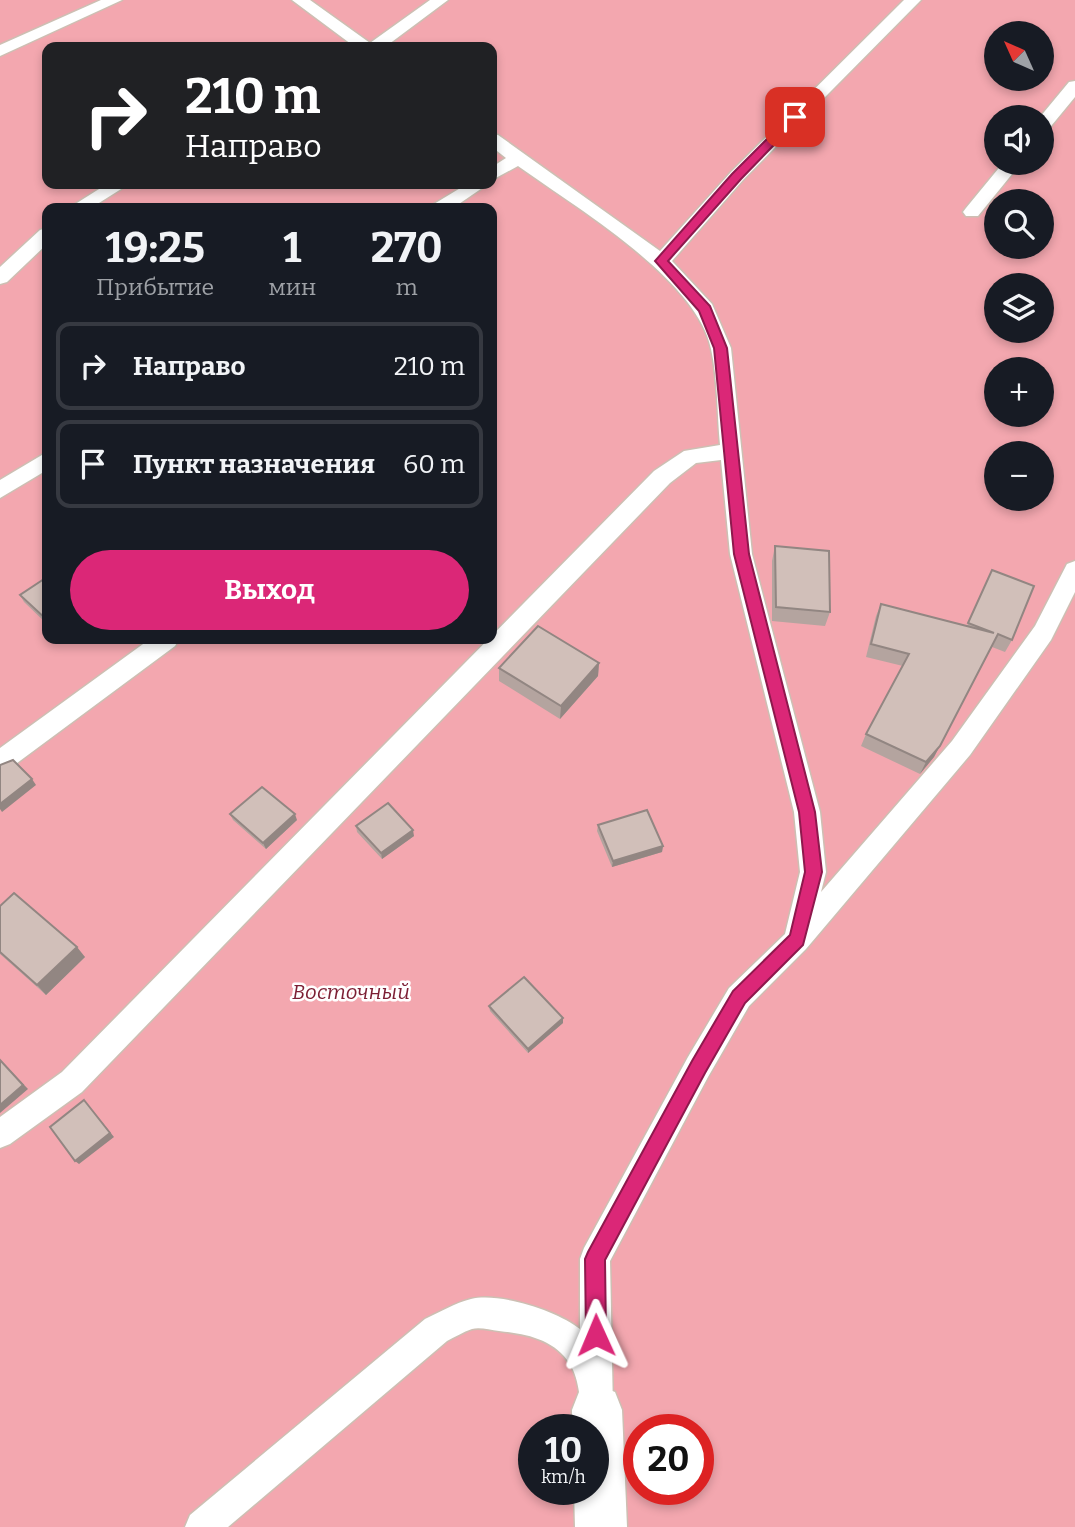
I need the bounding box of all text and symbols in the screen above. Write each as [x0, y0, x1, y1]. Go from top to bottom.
north arrow [984, 21, 1054, 91]
map controls [984, 21, 1054, 511]
text: 210 m [185, 67, 320, 126]
icon: right [70, 70, 161, 161]
pin [765, 87, 825, 147]
icon: arrive [776, 98, 814, 136]
button: sound [984, 105, 1054, 175]
text: Направо [185, 127, 322, 165]
button: search [984, 189, 1054, 259]
text: 19:25 [106, 223, 205, 273]
text: 1 [283, 223, 301, 273]
text: 270 [371, 223, 443, 273]
text: Прибытие [96, 273, 214, 301]
text: мин [269, 273, 316, 301]
text: m [396, 273, 418, 301]
button: layers [984, 273, 1054, 343]
icon: right [74, 347, 112, 385]
text: Направо [133, 351, 246, 382]
text: 210 m [394, 351, 465, 382]
button: + [984, 357, 1054, 427]
button: − [984, 441, 1054, 511]
icon: arrive [74, 445, 112, 483]
text: Пункт назначения [133, 449, 375, 480]
text: 60 m [403, 449, 465, 480]
button: Выход [70, 550, 469, 630]
park label: Восточный [292, 979, 410, 1005]
position arrow [559, 1298, 633, 1372]
speed limit sign: 20 [623, 1414, 714, 1505]
text: 10 [545, 1429, 582, 1471]
text: km/h [541, 1466, 586, 1488]

